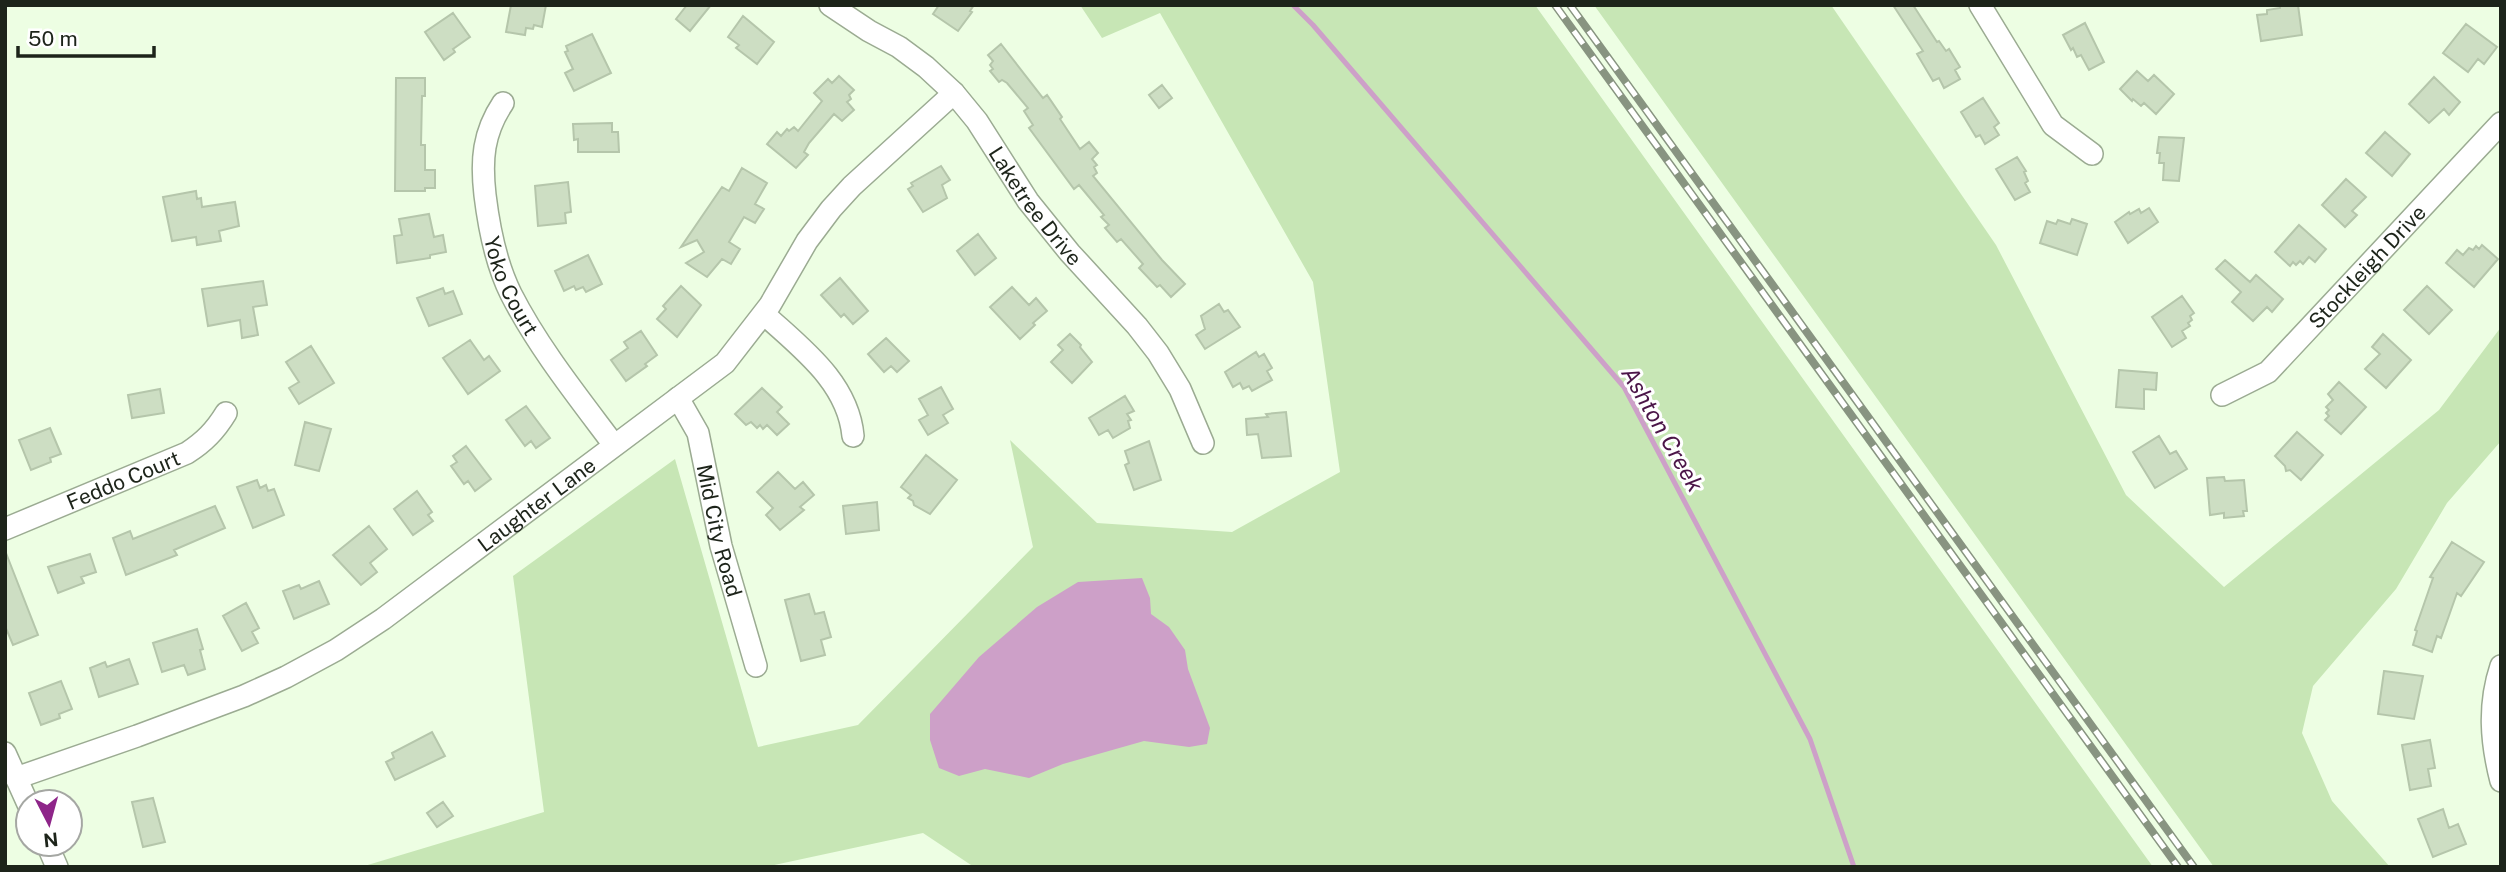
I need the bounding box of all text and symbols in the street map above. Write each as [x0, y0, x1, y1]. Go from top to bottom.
scale bar [18, 14, 154, 58]
text: 50 m [28, 26, 78, 51]
street label: Laketree Drive [984, 142, 1087, 270]
street label: Stockleigh Drive [2303, 199, 2431, 333]
street label: Yoko Court [480, 234, 544, 340]
water label: Ashton Creek [1616, 362, 1710, 497]
street label: Feddo Court [63, 445, 184, 514]
street label: Laughter Lane [472, 452, 600, 556]
street label: Mid City Road [692, 462, 748, 599]
north arrow [14, 788, 84, 858]
text: N [42, 828, 59, 852]

